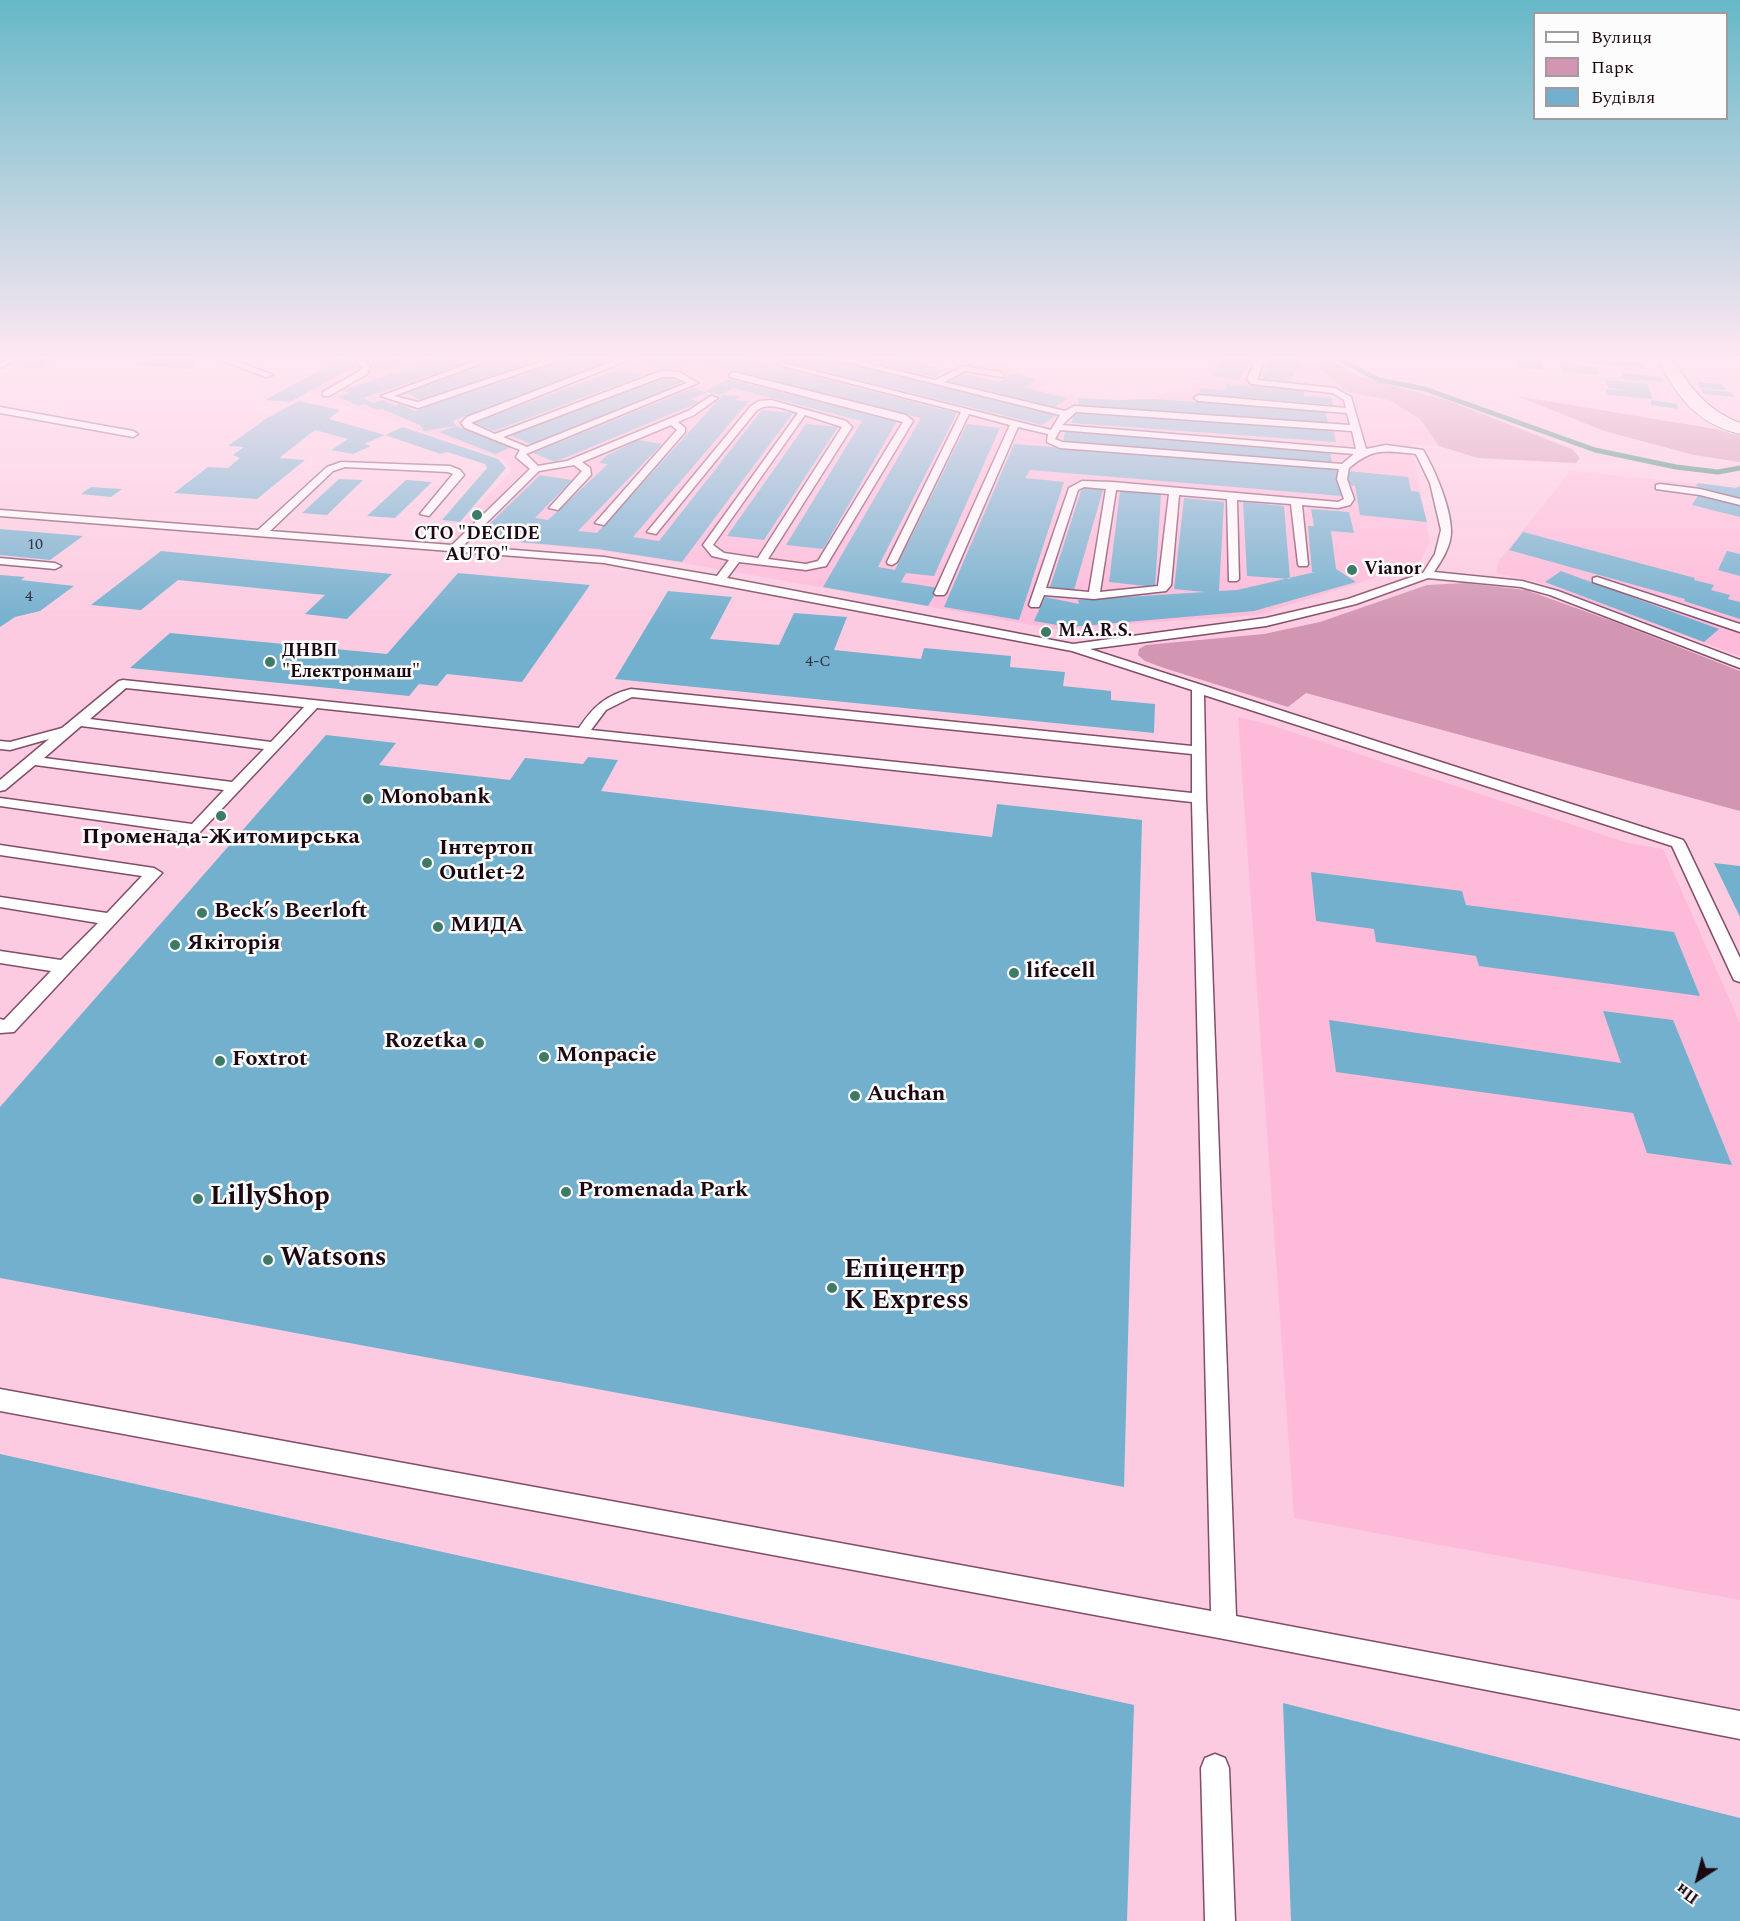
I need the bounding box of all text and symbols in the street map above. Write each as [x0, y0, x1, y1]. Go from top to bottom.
legend [1533, 12, 1728, 120]
text: Вулиця [1591, 24, 1652, 51]
text: Парк [1591, 54, 1634, 81]
text: Будівля [1591, 84, 1655, 111]
marker: СТО "DECIDE AUTO" [470, 508, 484, 522]
place label: СТО "DECIDE AUTO" [414, 524, 540, 566]
house number: 10 [27, 536, 43, 556]
place label: Vianor [1364, 559, 1421, 581]
marker: Vianor [1345, 563, 1359, 577]
house number: 4 [25, 588, 33, 608]
place label: M.A.R.S. [1058, 621, 1132, 643]
marker: M.A.R.S. [1039, 625, 1053, 639]
place label: ДНВП "Електронмаш" [282, 641, 420, 684]
house number: 4-С [805, 653, 831, 673]
marker: ДНВП "Електронмаш" [263, 655, 277, 669]
place label: Monobank [380, 786, 491, 812]
marker: Monobank [361, 792, 375, 806]
marker: Променада-Житомирська [214, 809, 228, 823]
place label: Променада-Житомирська [82, 826, 360, 852]
place label: Інтертоп Outlet-2 [439, 837, 534, 888]
marker: Інтертоп Outlet-2 [420, 856, 434, 870]
place label: Beck’s Beerloft [214, 900, 367, 926]
marker: Beck’s Beerloft [195, 906, 209, 920]
place label: МИДА [450, 914, 524, 940]
marker: МИДА [431, 920, 445, 934]
place label: Якіторія [187, 932, 280, 958]
marker: Якіторія [168, 938, 182, 952]
place label: lifecell [1026, 960, 1095, 986]
marker: lifecell [1007, 966, 1021, 980]
place label: Rozetka [384, 1030, 467, 1056]
marker: Rozetka [472, 1036, 486, 1050]
place label: Monpacie [556, 1044, 657, 1070]
place label: Foxtrot [232, 1048, 307, 1074]
marker: Monpacie [537, 1050, 551, 1064]
marker: Foxtrot [213, 1054, 227, 1068]
place label: Auchan [867, 1083, 945, 1109]
marker: Auchan [848, 1089, 862, 1103]
place label: Promenada Park [578, 1179, 748, 1205]
place label: LillyShop [210, 1183, 330, 1215]
marker: Promenada Park [559, 1185, 573, 1199]
marker: LillyShop [191, 1192, 205, 1206]
place label: Watsons [280, 1244, 387, 1276]
marker: Watsons [261, 1253, 275, 1267]
place label: Епіцентр К Express [844, 1256, 969, 1319]
marker: Епіцентр К Express [825, 1281, 839, 1295]
north arrow [1668, 1849, 1728, 1909]
text: Пн [1671, 1877, 1704, 1910]

